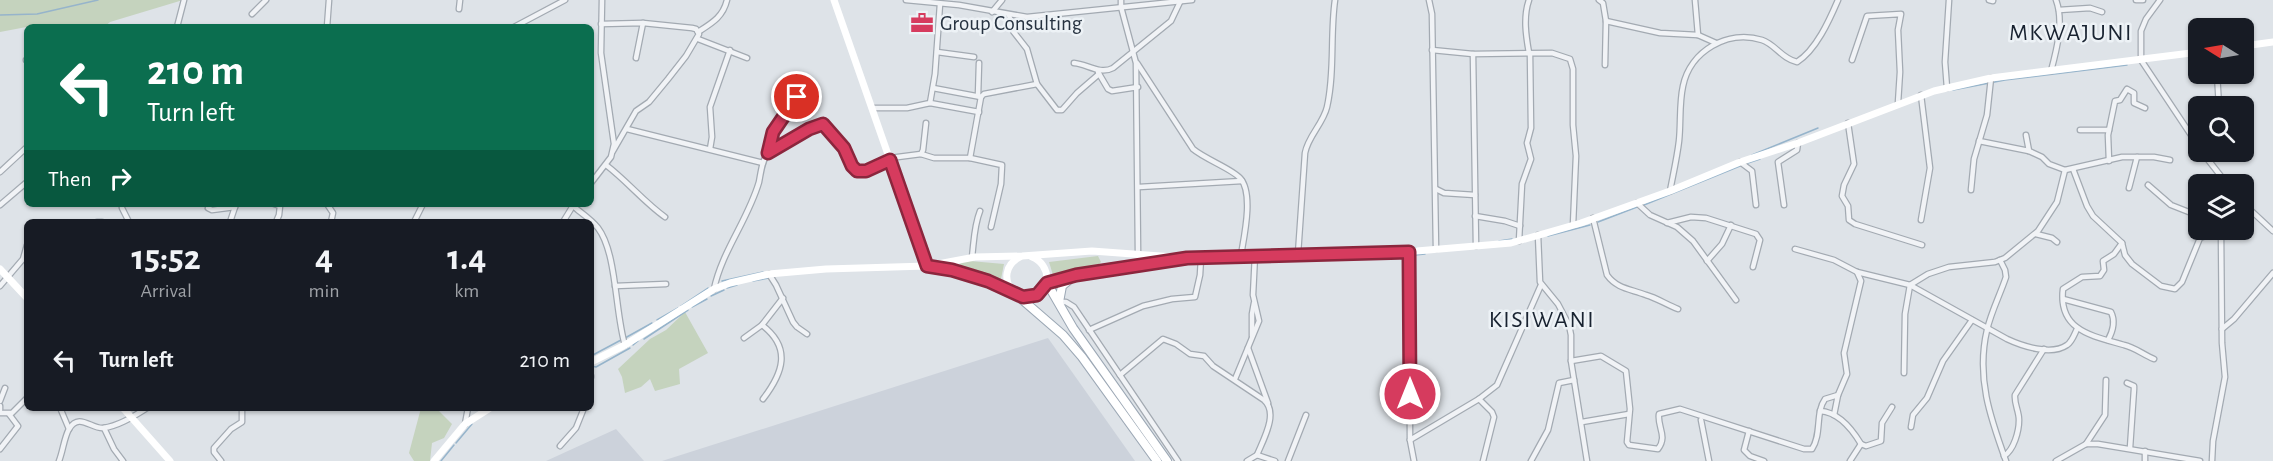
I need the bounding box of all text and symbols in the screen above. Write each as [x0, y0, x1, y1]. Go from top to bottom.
office icon: Group Consulting [909, 10, 935, 36]
place label: Group Consulting [940, 13, 1083, 34]
north arrow [2188, 18, 2254, 84]
map controls [2188, 18, 2254, 240]
district label: MKWAJUNI [2009, 21, 2133, 45]
icon: left [48, 48, 126, 126]
text: 210 m [147, 50, 244, 92]
pin [771, 71, 822, 122]
icon: arrive [780, 80, 813, 113]
button: search [2188, 96, 2254, 162]
text: Turn left [147, 99, 235, 126]
icon: right [104, 162, 137, 195]
text: Then [48, 168, 92, 190]
button: layers [2188, 174, 2254, 240]
text: 15:52 [132, 240, 201, 276]
text: 4 [315, 240, 333, 276]
text: 1.4 [447, 240, 486, 276]
text: Arrival [140, 281, 192, 301]
text: min [308, 281, 340, 301]
text: km [454, 281, 479, 301]
district label: KISIWANI [1489, 308, 1595, 332]
icon: left [48, 344, 81, 377]
text: Turn left [99, 349, 173, 371]
text: 210 m [520, 349, 570, 371]
position arrow [1378, 362, 1442, 426]

